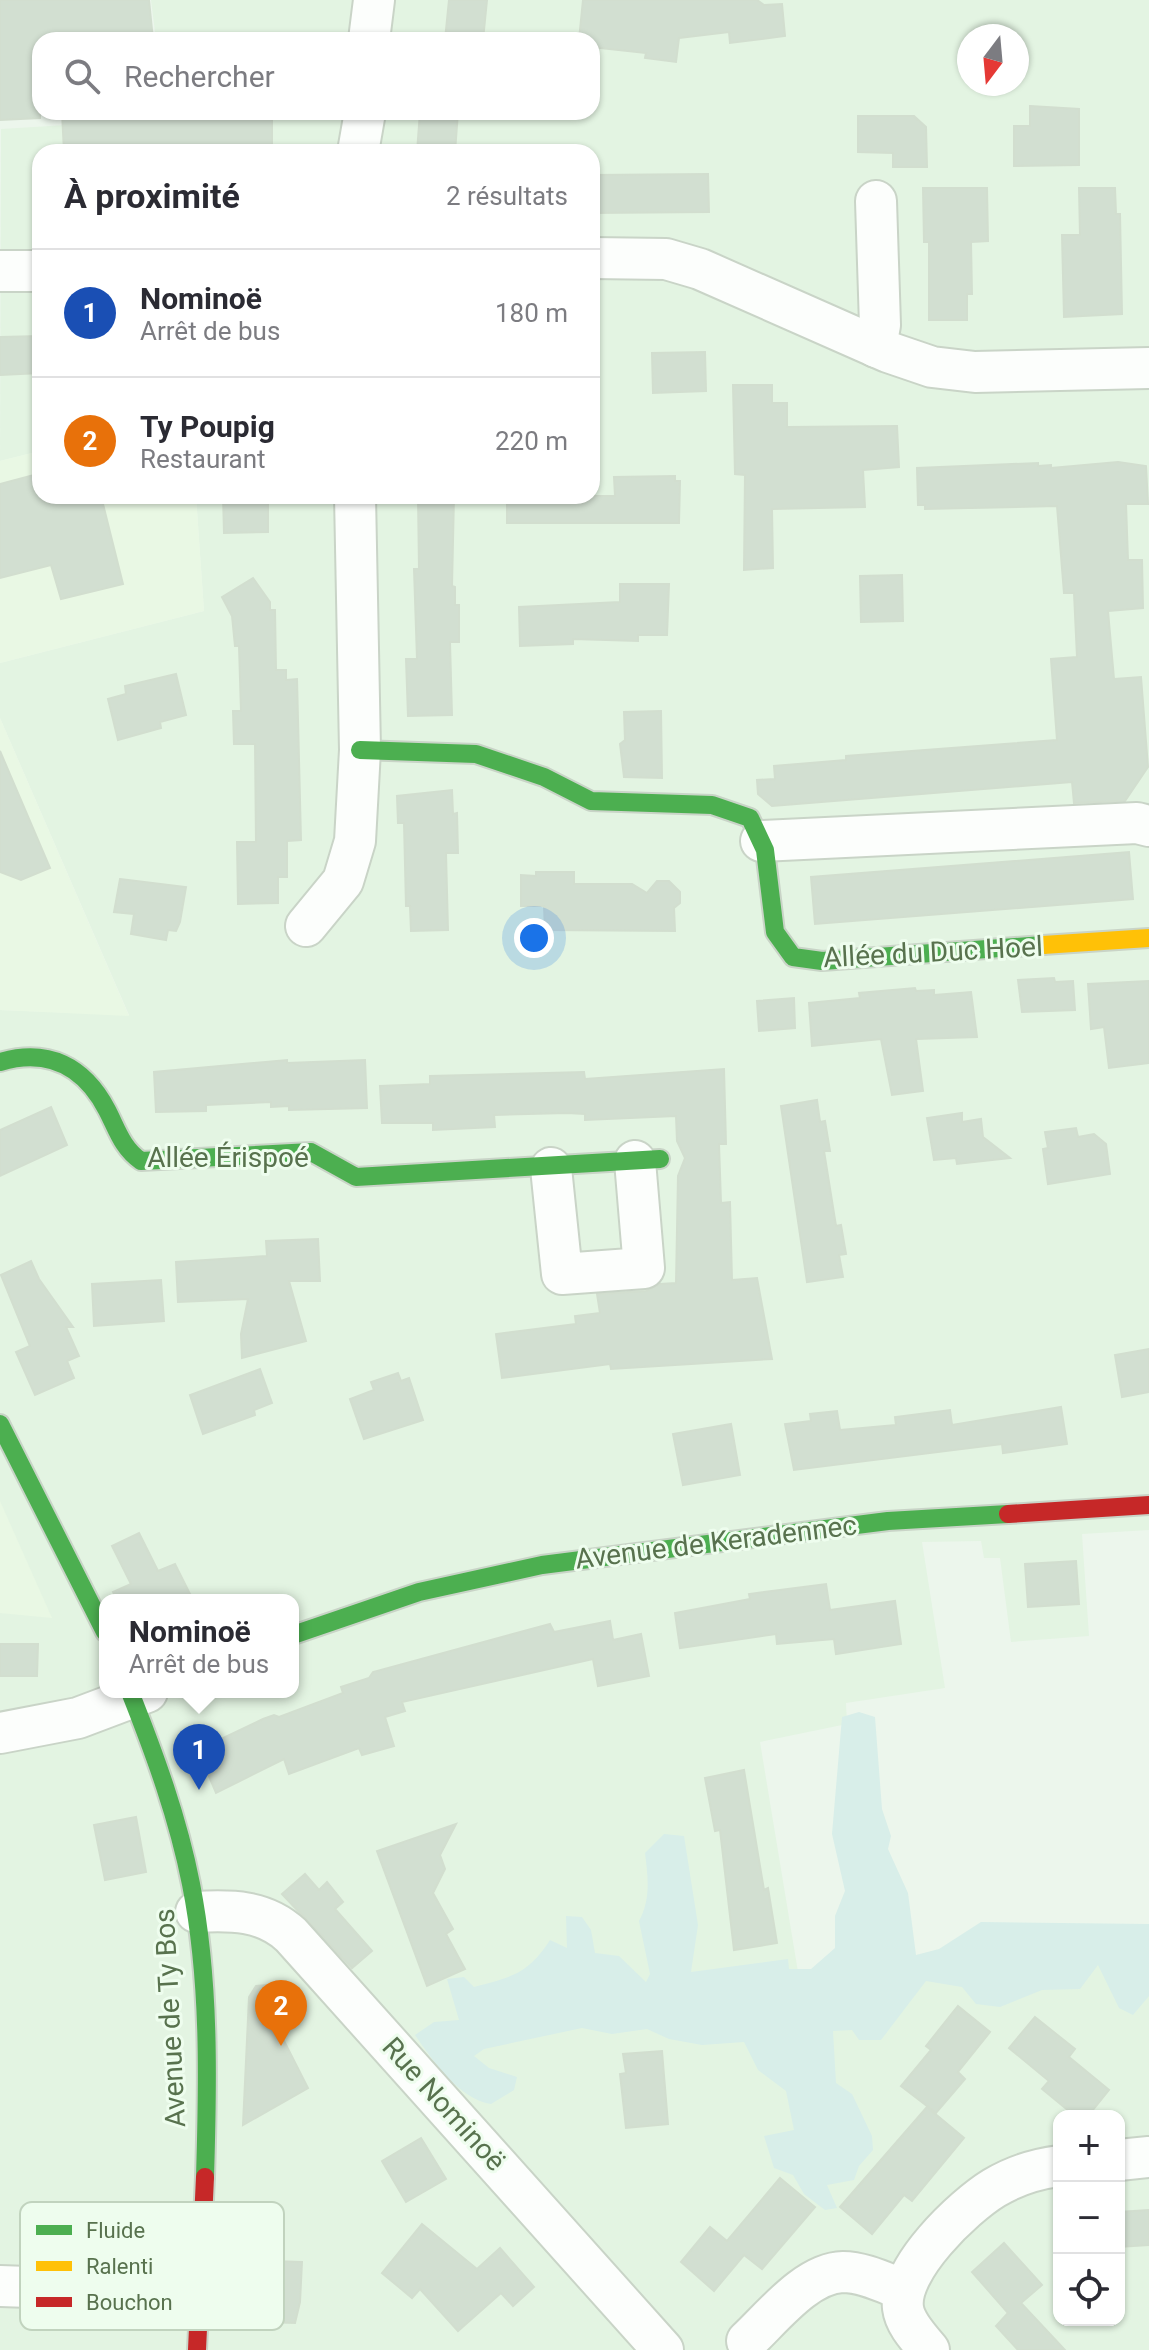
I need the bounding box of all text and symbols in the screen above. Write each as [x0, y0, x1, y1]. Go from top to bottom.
north arrow [957, 24, 1029, 96]
search box [32, 32, 600, 120]
icon: search [60, 54, 104, 98]
text: Rechercher [124, 59, 275, 94]
text: À proximité [64, 176, 240, 216]
text: 2 résultats [446, 181, 568, 211]
text: Nominoë [140, 281, 262, 316]
text: 1 [83, 298, 97, 328]
text: 180 m [495, 298, 568, 328]
text: Arrêt de bus [140, 316, 280, 346]
text: Ty Poupig [140, 409, 275, 444]
text: 2 [83, 426, 97, 456]
text: 220 m [495, 426, 568, 456]
text: Restaurant [140, 444, 266, 474]
your location [514, 918, 554, 958]
street label: Allée du Duc Hoel [822, 930, 1044, 974]
street label: Allée Érispoé [147, 1141, 309, 1174]
street label: Avenue de Keradennec [573, 1508, 859, 1576]
popup [99, 1594, 299, 1698]
text: Nominoë [129, 1614, 251, 1649]
text: Arrêt de bus [129, 1649, 269, 1679]
pin: 1 [173, 1724, 225, 1790]
street label: Avenue de Ty Bos [148, 1908, 192, 2128]
pin: 2 [255, 1980, 307, 2046]
street label: Rue Nominoë [376, 2031, 512, 2177]
map controls [1053, 2110, 1125, 2326]
button: + [1053, 2110, 1125, 2182]
button: − [1053, 2182, 1125, 2254]
legend [20, 2202, 284, 2330]
text: Fluide [86, 2218, 145, 2243]
text: Ralenti [86, 2254, 153, 2279]
button: locate [1053, 2254, 1125, 2326]
text: Bouchon [86, 2290, 173, 2315]

